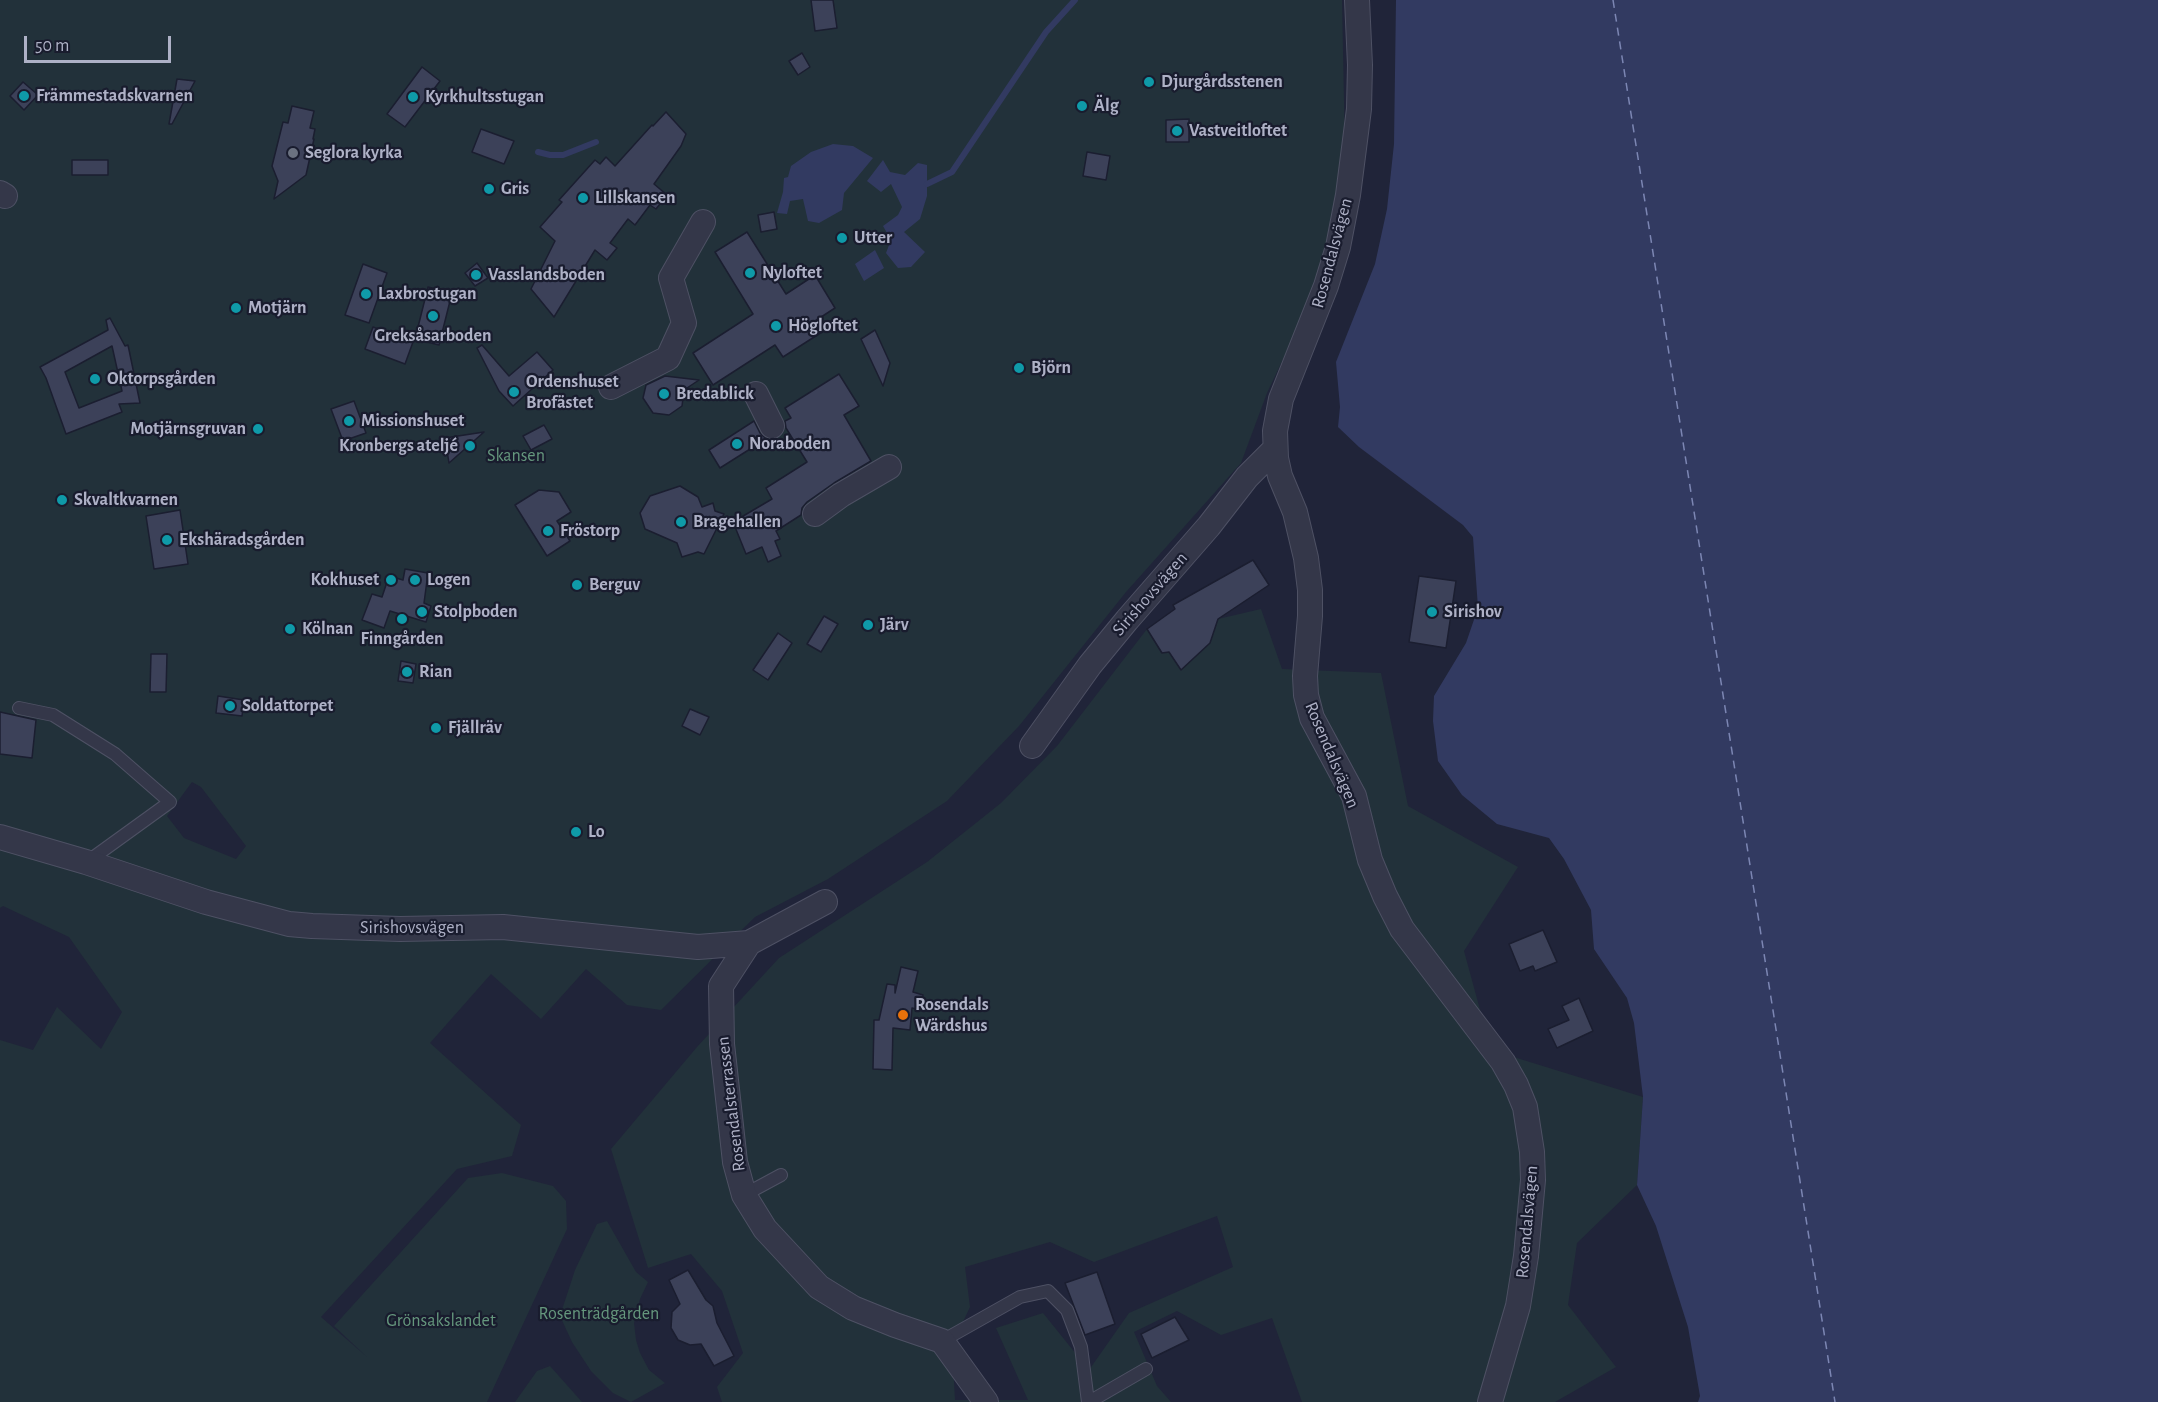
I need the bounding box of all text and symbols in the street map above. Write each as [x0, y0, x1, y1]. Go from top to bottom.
scale bar [27, 24, 174, 62]
text: 50 m [35, 37, 69, 55]
place label: Djurgårdsstenen [1161, 71, 1283, 93]
marker: Djurgårdsstenen [1142, 75, 1156, 89]
place label: Främmestadskvarnen [36, 85, 193, 107]
place label: Kyrkhultsstugan [425, 86, 544, 108]
marker: Främmestadskvarnen [17, 89, 31, 103]
marker: Kyrkhultsstugan [406, 90, 420, 104]
place label: Älg [1094, 95, 1119, 117]
marker: Älg [1075, 99, 1089, 113]
place label: Vastveitloftet [1189, 120, 1287, 142]
marker: Vastveitloftet [1170, 124, 1184, 138]
place label: Seglora kyrka [305, 142, 402, 164]
marker: Seglora kyrka [286, 146, 300, 160]
place label: Gris [501, 178, 529, 200]
marker: Gris [482, 182, 496, 196]
place label: Lillskansen [595, 187, 675, 209]
marker: Lillskansen [576, 191, 590, 205]
street label: Rosendalsvägen [1307, 196, 1357, 310]
place label: Utter [854, 227, 892, 249]
marker: Utter [835, 231, 849, 245]
place label: Nyloftet [762, 262, 822, 284]
place label: Vasslandsboden [488, 264, 605, 286]
marker: Nyloftet [743, 266, 757, 280]
marker: Vasslandsboden [469, 268, 483, 282]
place label: Laxbrostugan [378, 283, 476, 305]
marker: Laxbrostugan [359, 287, 373, 301]
place label: Motjärn [248, 297, 306, 319]
marker: Motjärn [229, 301, 243, 315]
marker: Greksåsarboden [426, 309, 440, 323]
place label: Högloftet [788, 315, 858, 337]
marker: Högloftet [769, 319, 783, 333]
place label: Greksåsarboden [375, 325, 491, 347]
place label: Björn [1031, 357, 1071, 379]
marker: Björn [1012, 361, 1026, 375]
place label: Oktorpsgården [107, 368, 216, 390]
place label: Ordenshuset Brofästet [526, 371, 619, 413]
marker: Oktorpsgården [88, 372, 102, 386]
place label: Bredablick [676, 383, 754, 405]
marker: Ordenshuset Brofästet [507, 385, 521, 399]
marker: Bredablick [657, 387, 671, 401]
place label: Missionshuset [361, 410, 464, 432]
marker: Missionshuset [342, 414, 356, 428]
place label: Motjärnsgruvan [130, 418, 246, 440]
marker: Motjärnsgruvan [251, 422, 265, 436]
place label: Noraboden [749, 433, 830, 455]
place label: Kronbergs ateljé [339, 435, 458, 457]
marker: Noraboden [730, 437, 744, 451]
marker: Kronbergs ateljé [463, 439, 477, 453]
park label: Skansen [487, 445, 545, 467]
place label: Skvaltkvarnen [74, 489, 178, 511]
marker: Skvaltkvarnen [55, 493, 69, 507]
place label: Bragehallen [693, 511, 781, 533]
marker: Bragehallen [674, 515, 688, 529]
place label: Fröstorp [560, 520, 620, 542]
marker: Fröstorp [541, 524, 555, 538]
place label: Ekshäradsgården [179, 529, 304, 551]
marker: Ekshäradsgården [160, 533, 174, 547]
street label: Sirishovsvägen [1108, 548, 1192, 640]
place label: Kokhuset [311, 569, 379, 591]
place label: Logen [427, 569, 471, 591]
marker: Kokhuset [384, 573, 398, 587]
marker: Logen [408, 573, 422, 587]
place label: Berguv [589, 574, 640, 596]
marker: Berguv [570, 578, 584, 592]
place label: Stolpboden [434, 601, 518, 623]
place label: Sirishov [1444, 601, 1502, 623]
marker: Stolpboden [415, 605, 429, 619]
marker: Sirishov [1425, 605, 1439, 619]
marker: Finngården [395, 612, 409, 626]
place label: Järv [880, 614, 909, 636]
place label: Kölnan [302, 618, 353, 640]
marker: Järv [861, 618, 875, 632]
marker: Kölnan [283, 622, 297, 636]
place label: Finngården [361, 628, 443, 650]
place label: Rian [419, 661, 452, 683]
marker: Rian [400, 665, 414, 679]
place label: Soldattorpet [242, 695, 333, 717]
marker: Soldattorpet [223, 699, 237, 713]
street label: Rosendalsvägen [1300, 699, 1364, 811]
place label: Fjällräv [448, 717, 502, 739]
marker: Fjällräv [429, 721, 443, 735]
place label: Lo [588, 821, 605, 843]
marker: Lo [569, 825, 583, 839]
street label: Sirishovsvägen [360, 917, 464, 939]
place label: Rosendals Wärdshus [915, 994, 989, 1036]
marker: Rosendals Wärdshus [896, 1008, 910, 1022]
street label: Rosendalsterrassen [712, 1035, 750, 1173]
street label: Rosendalsvägen [1511, 1165, 1543, 1279]
park label: Rosenträdgården [539, 1303, 659, 1325]
park label: Grönsakslandet [386, 1310, 496, 1332]

